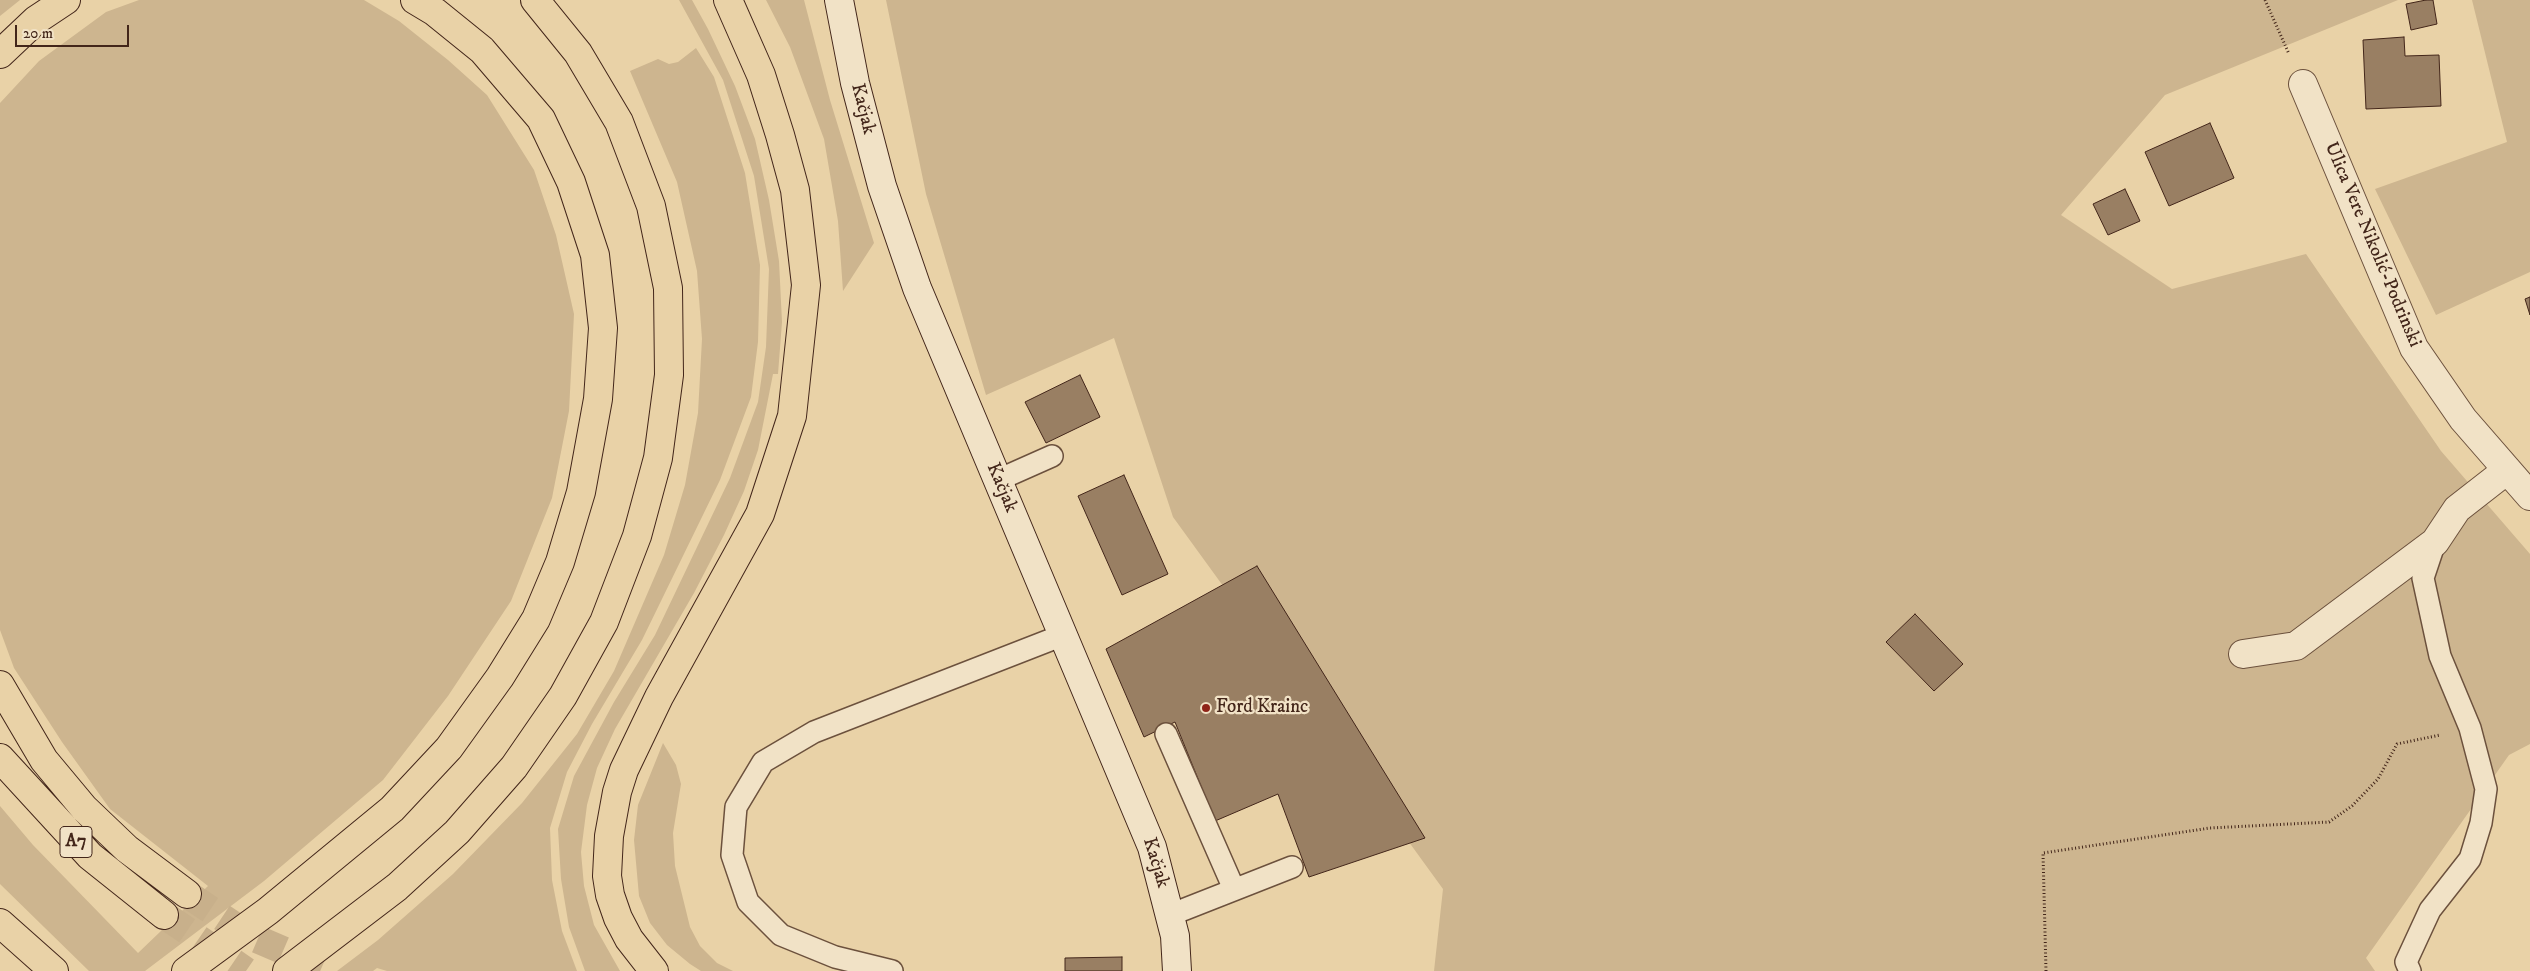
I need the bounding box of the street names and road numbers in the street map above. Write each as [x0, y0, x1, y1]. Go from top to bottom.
street label: Kačjak [845, 81, 879, 137]
street label: Ulica Vere Nikolić-Podrinski [2318, 139, 2426, 351]
street label: Kačjak [980, 460, 1022, 516]
road number: A7 [60, 826, 92, 858]
street label: Kačjak [1137, 835, 1173, 891]

